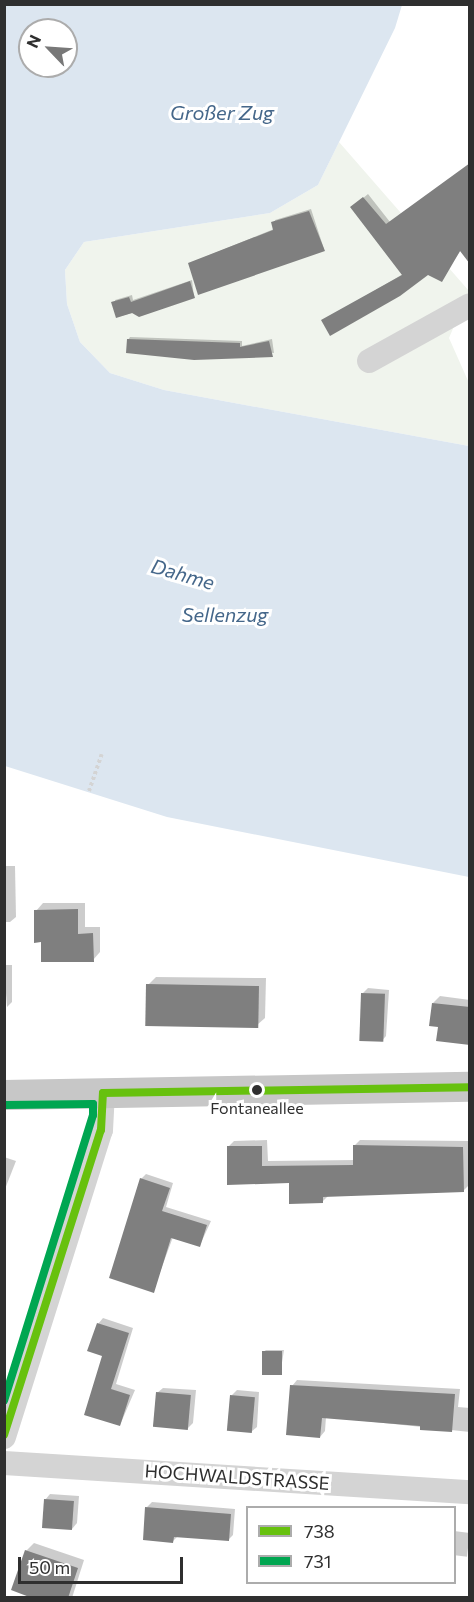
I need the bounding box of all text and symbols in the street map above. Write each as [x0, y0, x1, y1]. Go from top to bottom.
north arrow [18, 18, 78, 78]
text: N [22, 32, 44, 50]
water label: Großer Zug [170, 100, 274, 124]
water label: Dahme [149, 554, 217, 594]
water label: Sellenzug [182, 602, 268, 626]
marker: Fontaneallee [251, 1084, 263, 1096]
place label: Fontaneallee [210, 1098, 304, 1118]
street label: HOCHWALDSTRASSE [144, 1460, 330, 1494]
legend [246, 1506, 456, 1584]
text: 738 [304, 1520, 335, 1542]
scale bar [21, 1545, 186, 1583]
text: 731 [304, 1550, 331, 1572]
text: 50 m [29, 1556, 70, 1578]

